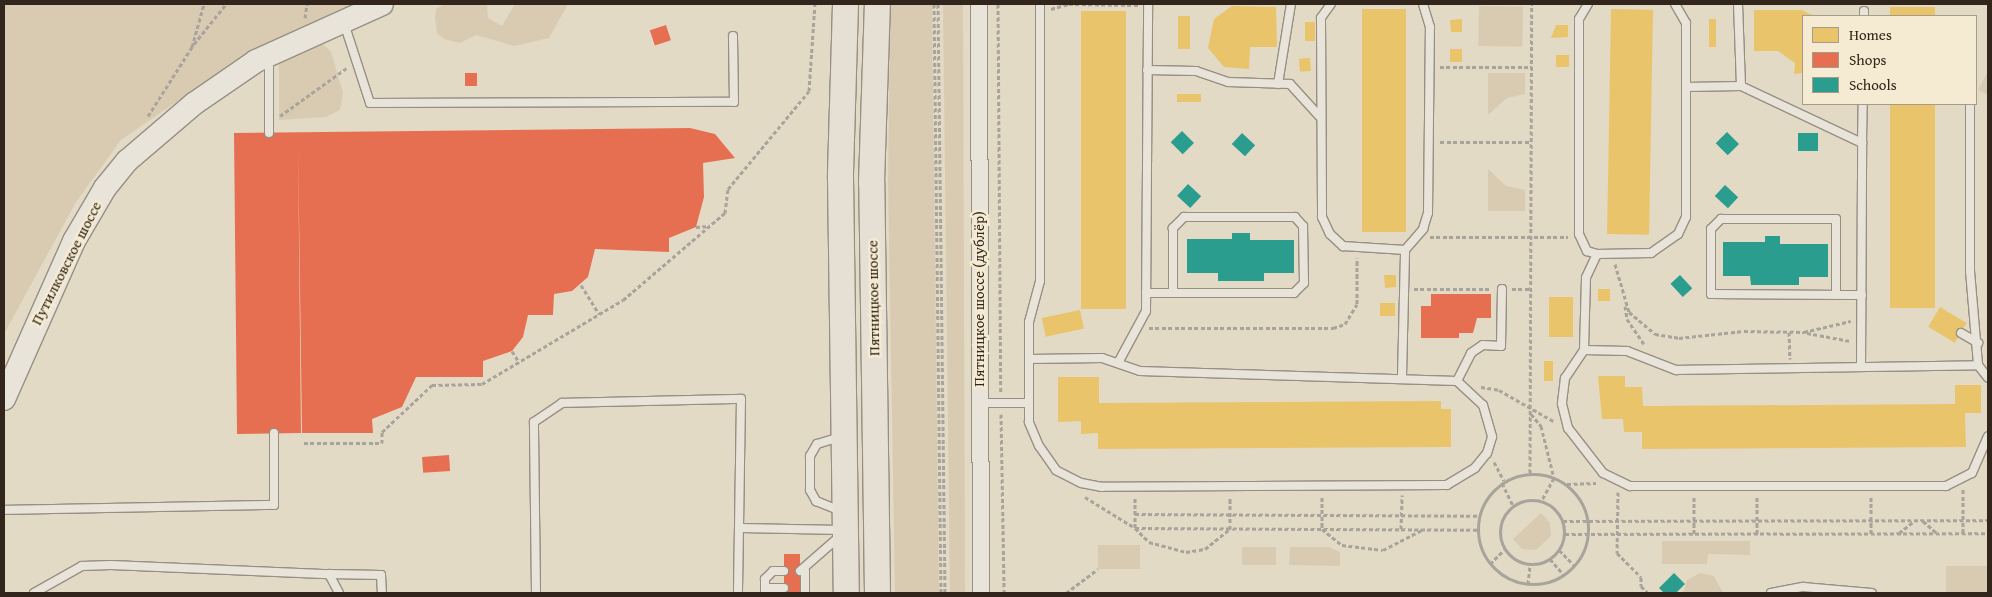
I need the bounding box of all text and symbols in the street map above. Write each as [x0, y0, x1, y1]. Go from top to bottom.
legend [1802, 15, 1977, 105]
text: Homes [1849, 24, 1892, 45]
text: Shops [1849, 49, 1886, 70]
text: Schools [1849, 74, 1897, 95]
street label: Путилковское шоссе [27, 198, 105, 328]
street label: Пятницкое шоссе (дублёр) [970, 211, 988, 387]
street label: Пятницкое шоссе [863, 240, 883, 356]

